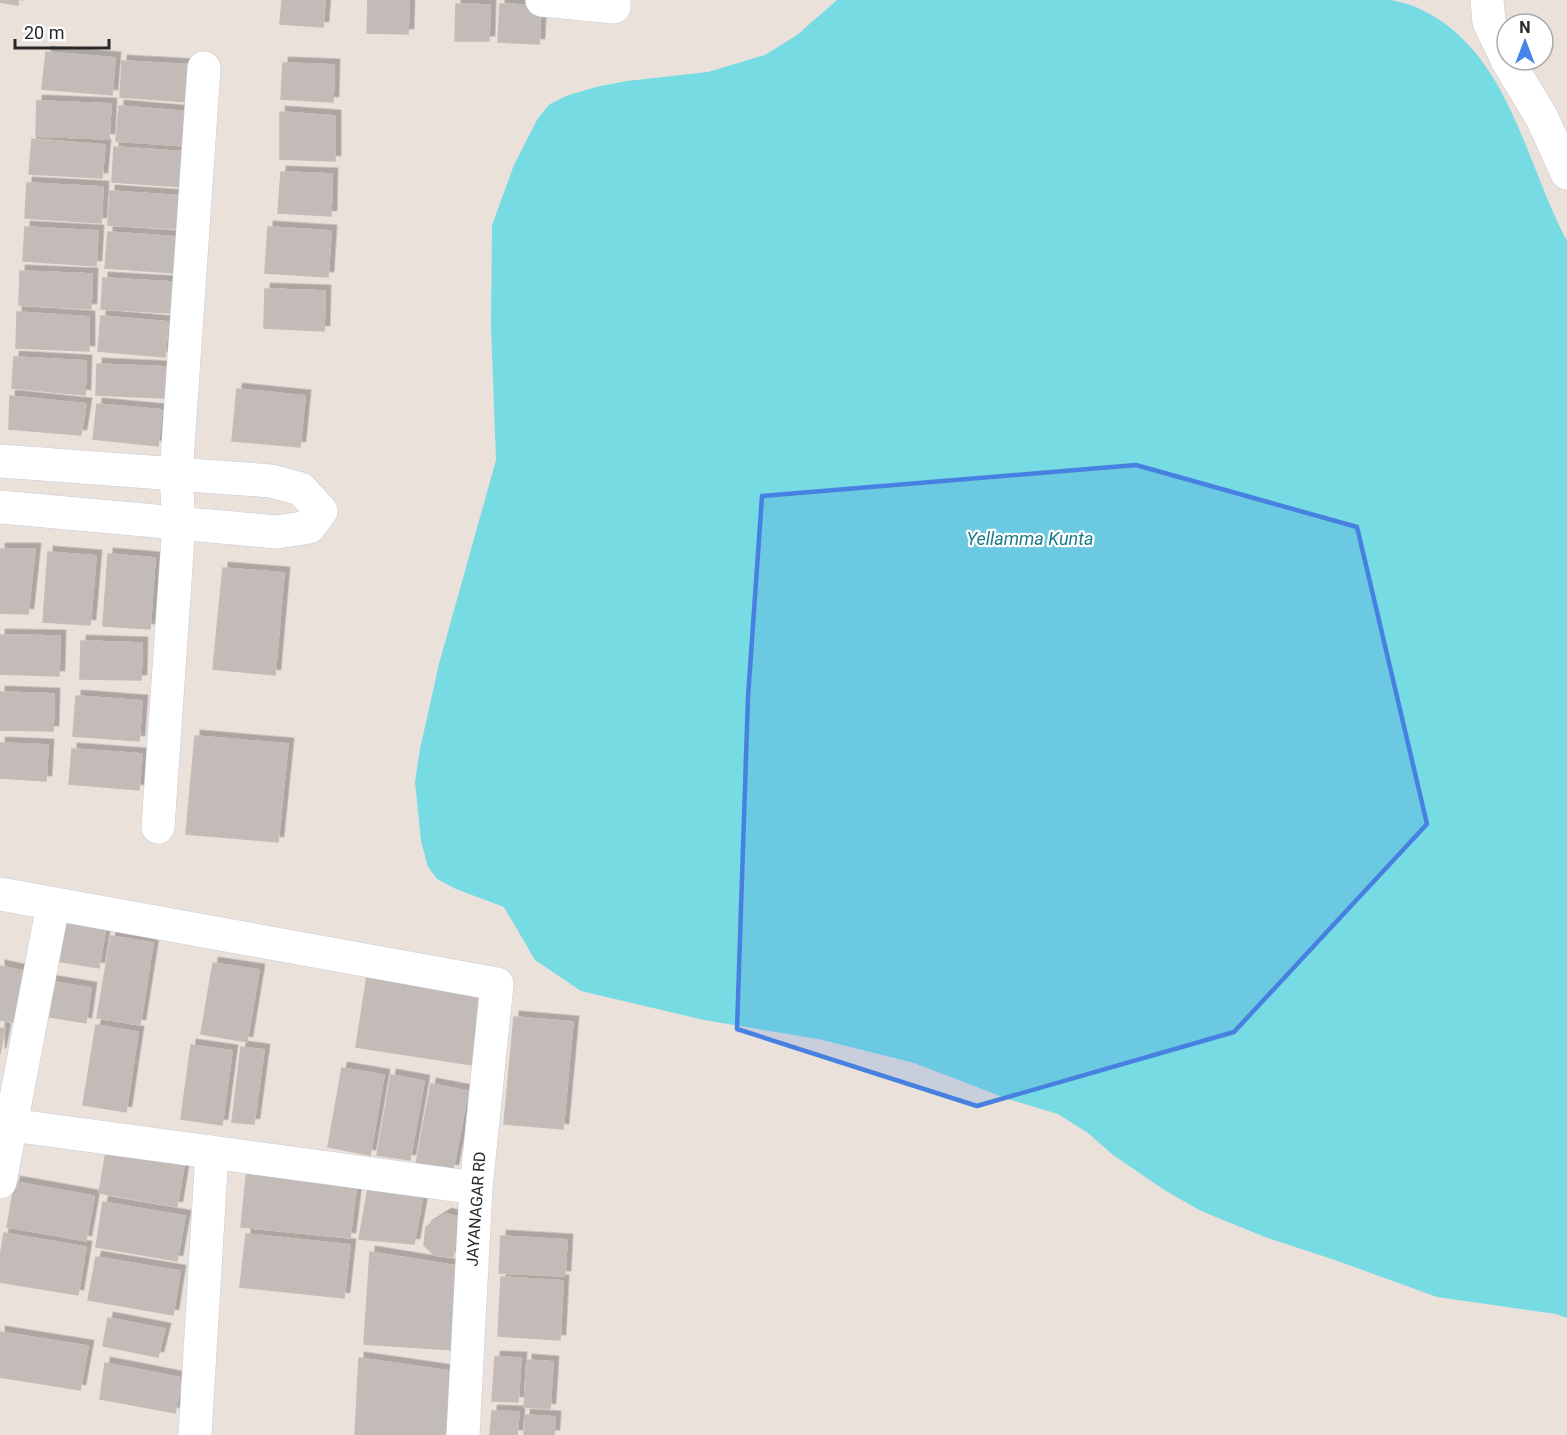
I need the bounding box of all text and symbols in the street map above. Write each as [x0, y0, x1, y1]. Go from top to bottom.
scale bar [15, 12, 110, 50]
north arrow [1495, 12, 1555, 72]
text: N [1519, 18, 1531, 37]
text: 20 m [24, 22, 64, 43]
water label: Yellamma Kunta [967, 528, 1093, 549]
street label: JAYANAGAR RD [463, 1151, 489, 1267]

